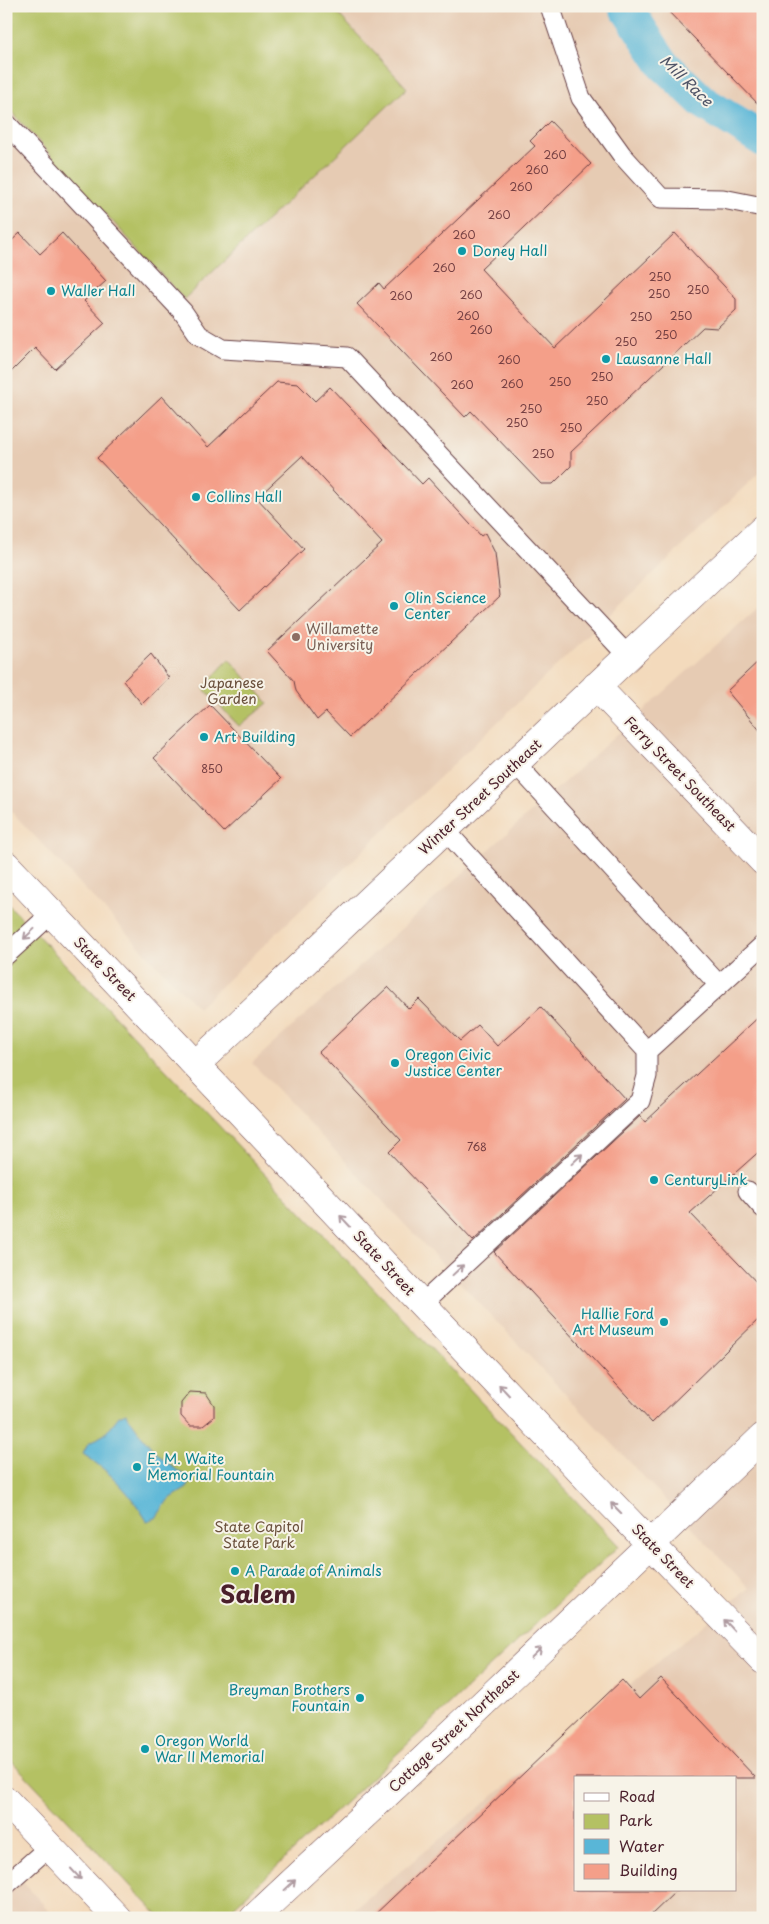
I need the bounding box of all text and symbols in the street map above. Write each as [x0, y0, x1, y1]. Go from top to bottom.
water label: Mill Race [655, 49, 719, 112]
house number: 260 [543, 146, 567, 163]
house number: 260 [525, 161, 549, 178]
house number: 260 [509, 178, 533, 195]
house number: 260 [487, 206, 511, 223]
house number: 260 [452, 226, 476, 243]
place label: Doney Hall [472, 240, 547, 261]
marker: Doney Hall [456, 245, 468, 257]
house number: 260 [432, 259, 456, 276]
house number: 250 [649, 268, 671, 285]
place label: Waller Hall [61, 280, 135, 301]
house number: 250 [687, 281, 709, 298]
marker: Waller Hall [45, 285, 57, 297]
house number: 250 [648, 285, 670, 302]
house number: 260 [459, 286, 483, 303]
house number: 260 [389, 287, 413, 304]
house number: 260 [456, 307, 480, 324]
house number: 250 [670, 307, 692, 324]
house number: 250 [630, 308, 652, 325]
house number: 260 [469, 321, 493, 338]
house number: 250 [655, 326, 677, 343]
house number: 250 [615, 333, 637, 350]
house number: 260 [429, 348, 453, 365]
place label: Lausanne Hall [616, 348, 712, 369]
house number: 260 [497, 351, 521, 368]
marker: Lausanne Hall [600, 353, 612, 365]
house number: 250 [591, 368, 613, 385]
house number: 250 [549, 373, 571, 390]
house number: 260 [500, 375, 524, 392]
house number: 260 [450, 376, 474, 393]
house number: 250 [586, 392, 608, 409]
house number: 250 [520, 400, 542, 417]
house number: 250 [506, 414, 528, 431]
house number: 250 [560, 419, 582, 436]
house number: 250 [532, 445, 554, 462]
place label: Collins Hall [206, 486, 282, 507]
marker: Collins Hall [190, 491, 202, 503]
place label: Olin Science Center [404, 587, 487, 624]
marker: Olin Science Center [388, 600, 400, 612]
place label: Willamette University [306, 618, 378, 655]
marker: Willamette University [290, 631, 302, 643]
park label: Japanese Garden [200, 672, 264, 709]
street label: Ferry Street Southeast [620, 711, 741, 836]
place label: Art Building [214, 726, 296, 747]
marker: Art Building [198, 731, 210, 743]
street label: Winter Street Southeast [413, 733, 546, 859]
house number: 850 [201, 760, 223, 777]
one-way arrow [23, 928, 36, 940]
street label: State Street [69, 932, 142, 1006]
place label: Oregon Civic Justice Center [405, 1044, 503, 1081]
marker: Oregon Civic Justice Center [389, 1057, 401, 1069]
house number: 768 [467, 1138, 487, 1155]
one-way arrow [571, 1153, 583, 1165]
place label: CenturyLink [664, 1169, 748, 1190]
marker: CenturyLink [648, 1174, 660, 1186]
one-way arrow [339, 1215, 351, 1227]
street label: State Street [349, 1225, 420, 1300]
one-way arrow [452, 1264, 465, 1276]
place label: Hallie Ford Art Museum [572, 1303, 654, 1340]
marker: Hallie Ford Art Museum [658, 1316, 670, 1328]
one-way arrow [498, 1384, 510, 1396]
place label: E. M. Waite Memorial Fountain [147, 1448, 275, 1485]
marker: E. M. Waite Memorial Fountain [131, 1461, 143, 1473]
one-way arrow [610, 1502, 622, 1514]
park label: State Capitol State Park [214, 1516, 304, 1553]
street label: State Street [627, 1519, 700, 1593]
place label: A Parade of Animals [245, 1560, 382, 1581]
marker: A Parade of Animals [229, 1565, 241, 1577]
district label: Salem [220, 1575, 296, 1611]
one-way arrow [723, 1618, 735, 1631]
one-way arrow [529, 1647, 542, 1659]
street label: Cottage Street Northeast [384, 1664, 524, 1797]
place label: Breyman Brothers Fountain [229, 1679, 350, 1716]
marker: Breyman Brothers Fountain [354, 1692, 366, 1704]
place label: Oregon World War II Memorial [155, 1730, 264, 1767]
marker: Oregon World War II Memorial [139, 1743, 151, 1755]
legend [574, 1776, 736, 1892]
text: Road [619, 1784, 655, 1807]
text: Park [619, 1808, 653, 1831]
text: Water [619, 1834, 664, 1857]
text: Building [619, 1858, 678, 1881]
one-way arrow [70, 1868, 82, 1880]
one-way arrow [284, 1879, 297, 1891]

